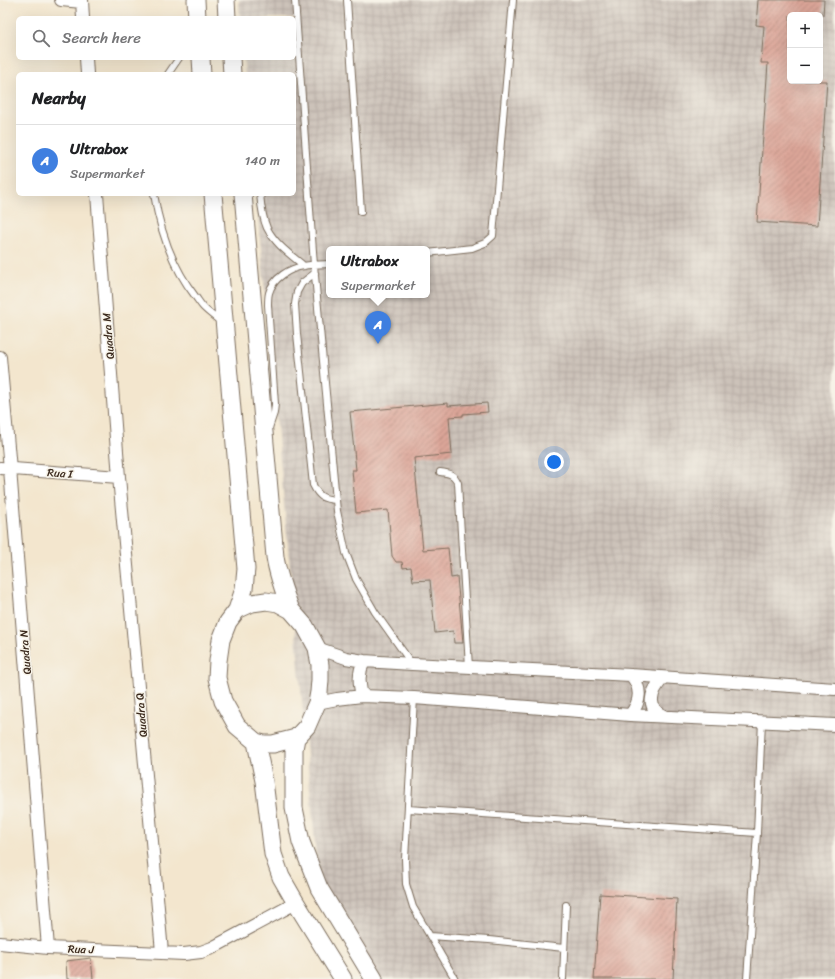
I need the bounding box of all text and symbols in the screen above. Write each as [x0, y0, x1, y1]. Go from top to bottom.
map controls [787, 12, 823, 84]
button: + [787, 12, 823, 48]
search box [16, 16, 296, 60]
text: Search here [62, 25, 141, 51]
icon: search [30, 27, 52, 49]
button: − [787, 48, 823, 84]
text: Nearby [32, 83, 86, 113]
text: Ultrabox [70, 136, 128, 162]
text: A [41, 149, 49, 172]
text: 140 m [245, 149, 280, 172]
text: Supermarket [70, 162, 145, 185]
popup [326, 246, 430, 298]
text: Ultrabox [341, 248, 399, 274]
text: Supermarket [341, 274, 415, 297]
pin: A [365, 311, 391, 344]
street label: Quadra M [97, 312, 120, 360]
your location [544, 452, 564, 472]
street label: Rua I [47, 463, 74, 484]
street label: Quadra N [14, 628, 37, 675]
street label: Quadra Q [130, 692, 153, 738]
street label: Rua J [68, 940, 95, 959]

